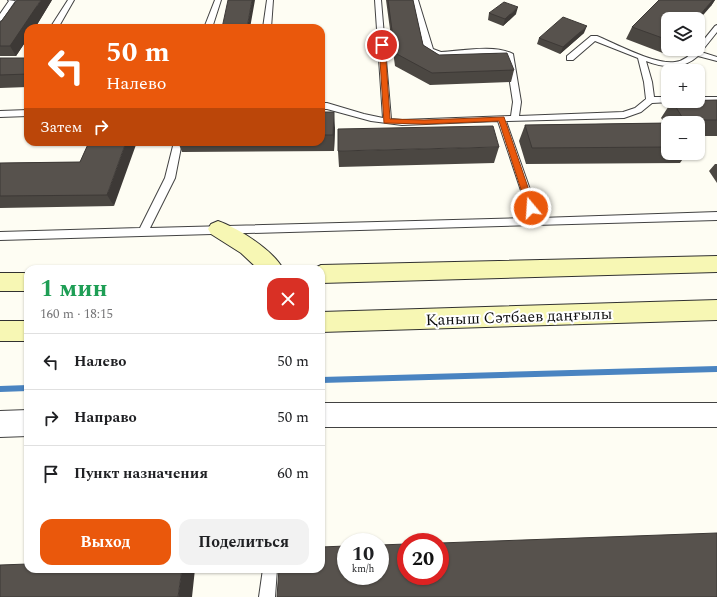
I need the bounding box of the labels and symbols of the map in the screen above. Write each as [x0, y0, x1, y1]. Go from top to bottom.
pin [365, 28, 399, 62]
position arrow [510, 187, 552, 229]
street label: Қаныш Сәтбаев даңғылы [425, 302, 613, 332]
speed limit sign: 20 [397, 533, 449, 585]

